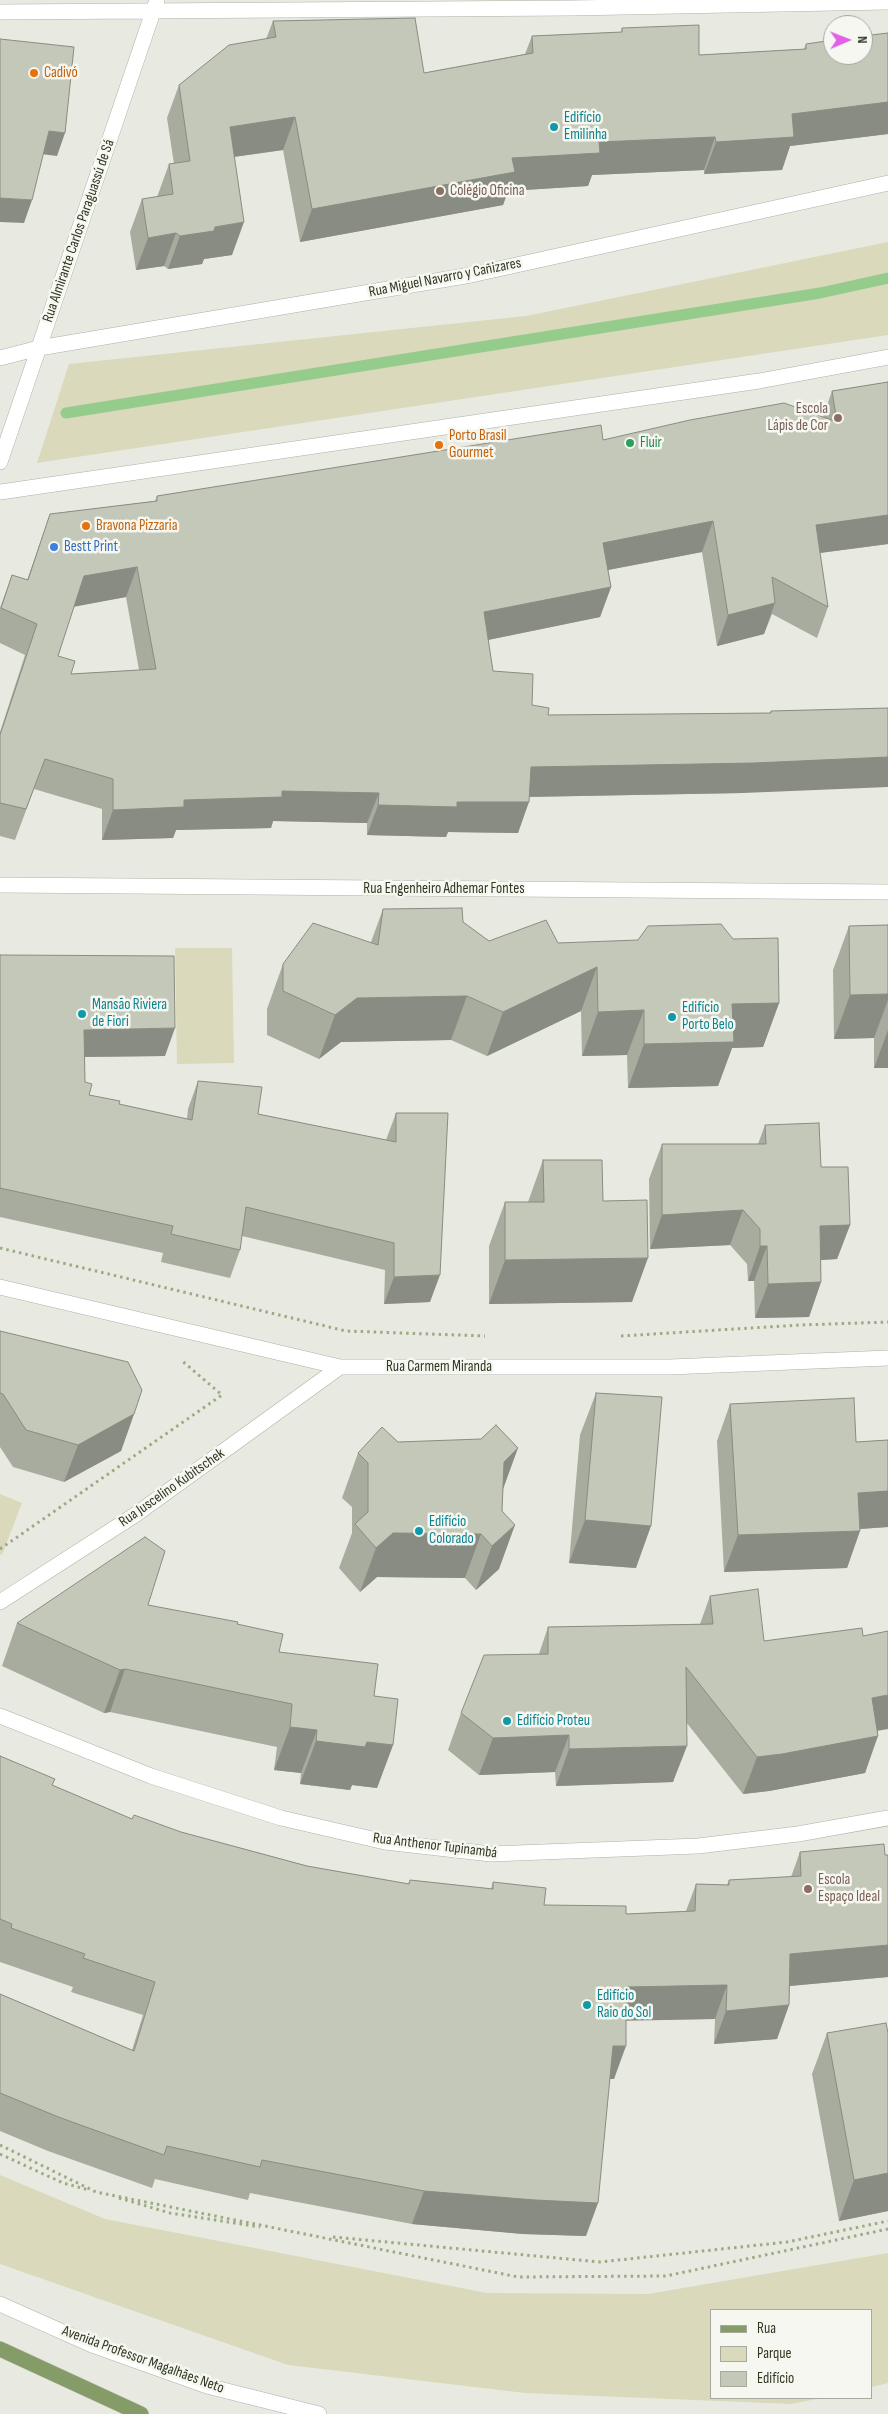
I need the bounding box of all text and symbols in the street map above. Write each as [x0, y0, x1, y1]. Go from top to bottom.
north arrow [823, 15, 873, 65]
text: N [854, 36, 871, 44]
place label: Cadivó [44, 64, 78, 82]
marker: Cadivó [28, 67, 40, 79]
place label: Edifício Emilinha [564, 109, 607, 144]
marker: Edifício Emilinha [548, 121, 560, 133]
street label: Rua Almirante Carlos Paraguassú de Sá [39, 137, 119, 325]
place label: Colégio Oficina [450, 182, 525, 200]
marker: Colégio Oficina [434, 185, 446, 197]
street label: Rua Miguel Navarro y Cañizares [367, 254, 523, 302]
place label: Escola Lápis de Cor [768, 400, 828, 435]
marker: Escola Lápis de Cor [832, 412, 844, 424]
place label: Porto Brasil Gourmet [449, 427, 507, 462]
place label: Fluir [640, 434, 662, 452]
marker: Fluir [624, 437, 636, 449]
marker: Porto Brasil Gourmet [433, 439, 445, 451]
place label: Bravona Pizzaria [96, 517, 177, 535]
marker: Bravona Pizzaria [80, 520, 92, 532]
place label: Bestt Print [64, 538, 118, 556]
marker: Bestt Print [48, 541, 60, 553]
street label: Rua Engenheiro Adhemar Fontes [363, 880, 525, 898]
place label: Mansão Riviera de Fiori [92, 996, 167, 1031]
place label: Edifício Porto Belo [682, 999, 734, 1034]
marker: Mansão Riviera de Fiori [76, 1008, 88, 1020]
marker: Edifício Porto Belo [666, 1011, 678, 1023]
street label: Rua Carmem Miranda [386, 1358, 492, 1376]
street label: Rua Juscelino Kubitschek [116, 1445, 228, 1531]
place label: Edifício Colorado [429, 1513, 474, 1548]
marker: Edifício Colorado [413, 1525, 425, 1537]
place label: Edifício Proteu [517, 1712, 590, 1730]
marker: Edifício Proteu [501, 1715, 513, 1727]
street label: Rua Anthenor Tupinambá [372, 1829, 498, 1863]
place label: Escola Espaço Ideal [818, 1871, 880, 1906]
marker: Escola Espaço Ideal [802, 1883, 814, 1895]
place label: Edifício Raio do Sol [597, 1987, 651, 2022]
marker: Edifício Raio do Sol [581, 1999, 593, 2011]
legend [710, 2309, 873, 2399]
text: Rua [757, 2319, 776, 2338]
street label: Avenida Professor Magalhães Neto [60, 2322, 226, 2398]
text: Parque [757, 2344, 792, 2363]
text: Edifício [757, 2369, 794, 2388]

